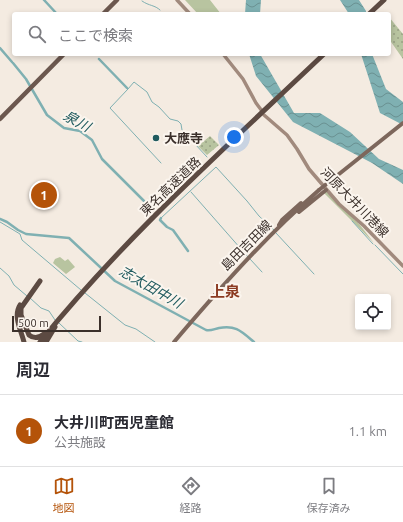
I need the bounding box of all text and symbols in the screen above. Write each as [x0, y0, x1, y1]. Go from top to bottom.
search box [12, 12, 391, 56]
icon: search [26, 23, 48, 45]
text: ここで検索 [58, 27, 133, 44]
water label: 泉川 [61, 107, 95, 136]
your location [224, 127, 244, 147]
place label: 大應寺 [164, 131, 203, 145]
marker: 大應寺 [151, 133, 161, 143]
street label: 東名高速道路 [137, 154, 203, 218]
street label: 河原大井川港線 [318, 164, 392, 240]
pin: 1 [31, 180, 57, 210]
street label: 島田吉田線 [218, 217, 274, 273]
water label: 志太田中川 [117, 263, 187, 312]
district label: 上泉 [210, 283, 240, 300]
map controls [355, 294, 391, 330]
button: locate [355, 294, 391, 330]
scale bar [12, 314, 101, 333]
text: 500 m [18, 317, 49, 329]
text: 周辺 [16, 360, 50, 379]
text: 大井川町西児童館 [54, 414, 174, 431]
text: 1 [25, 424, 33, 438]
text: 1.1 km [348, 424, 387, 438]
text: 公共施設 [54, 435, 106, 449]
tab: 地図 [53, 475, 75, 515]
tab: 経路 [180, 475, 202, 515]
tab: 保存済み [307, 475, 351, 515]

